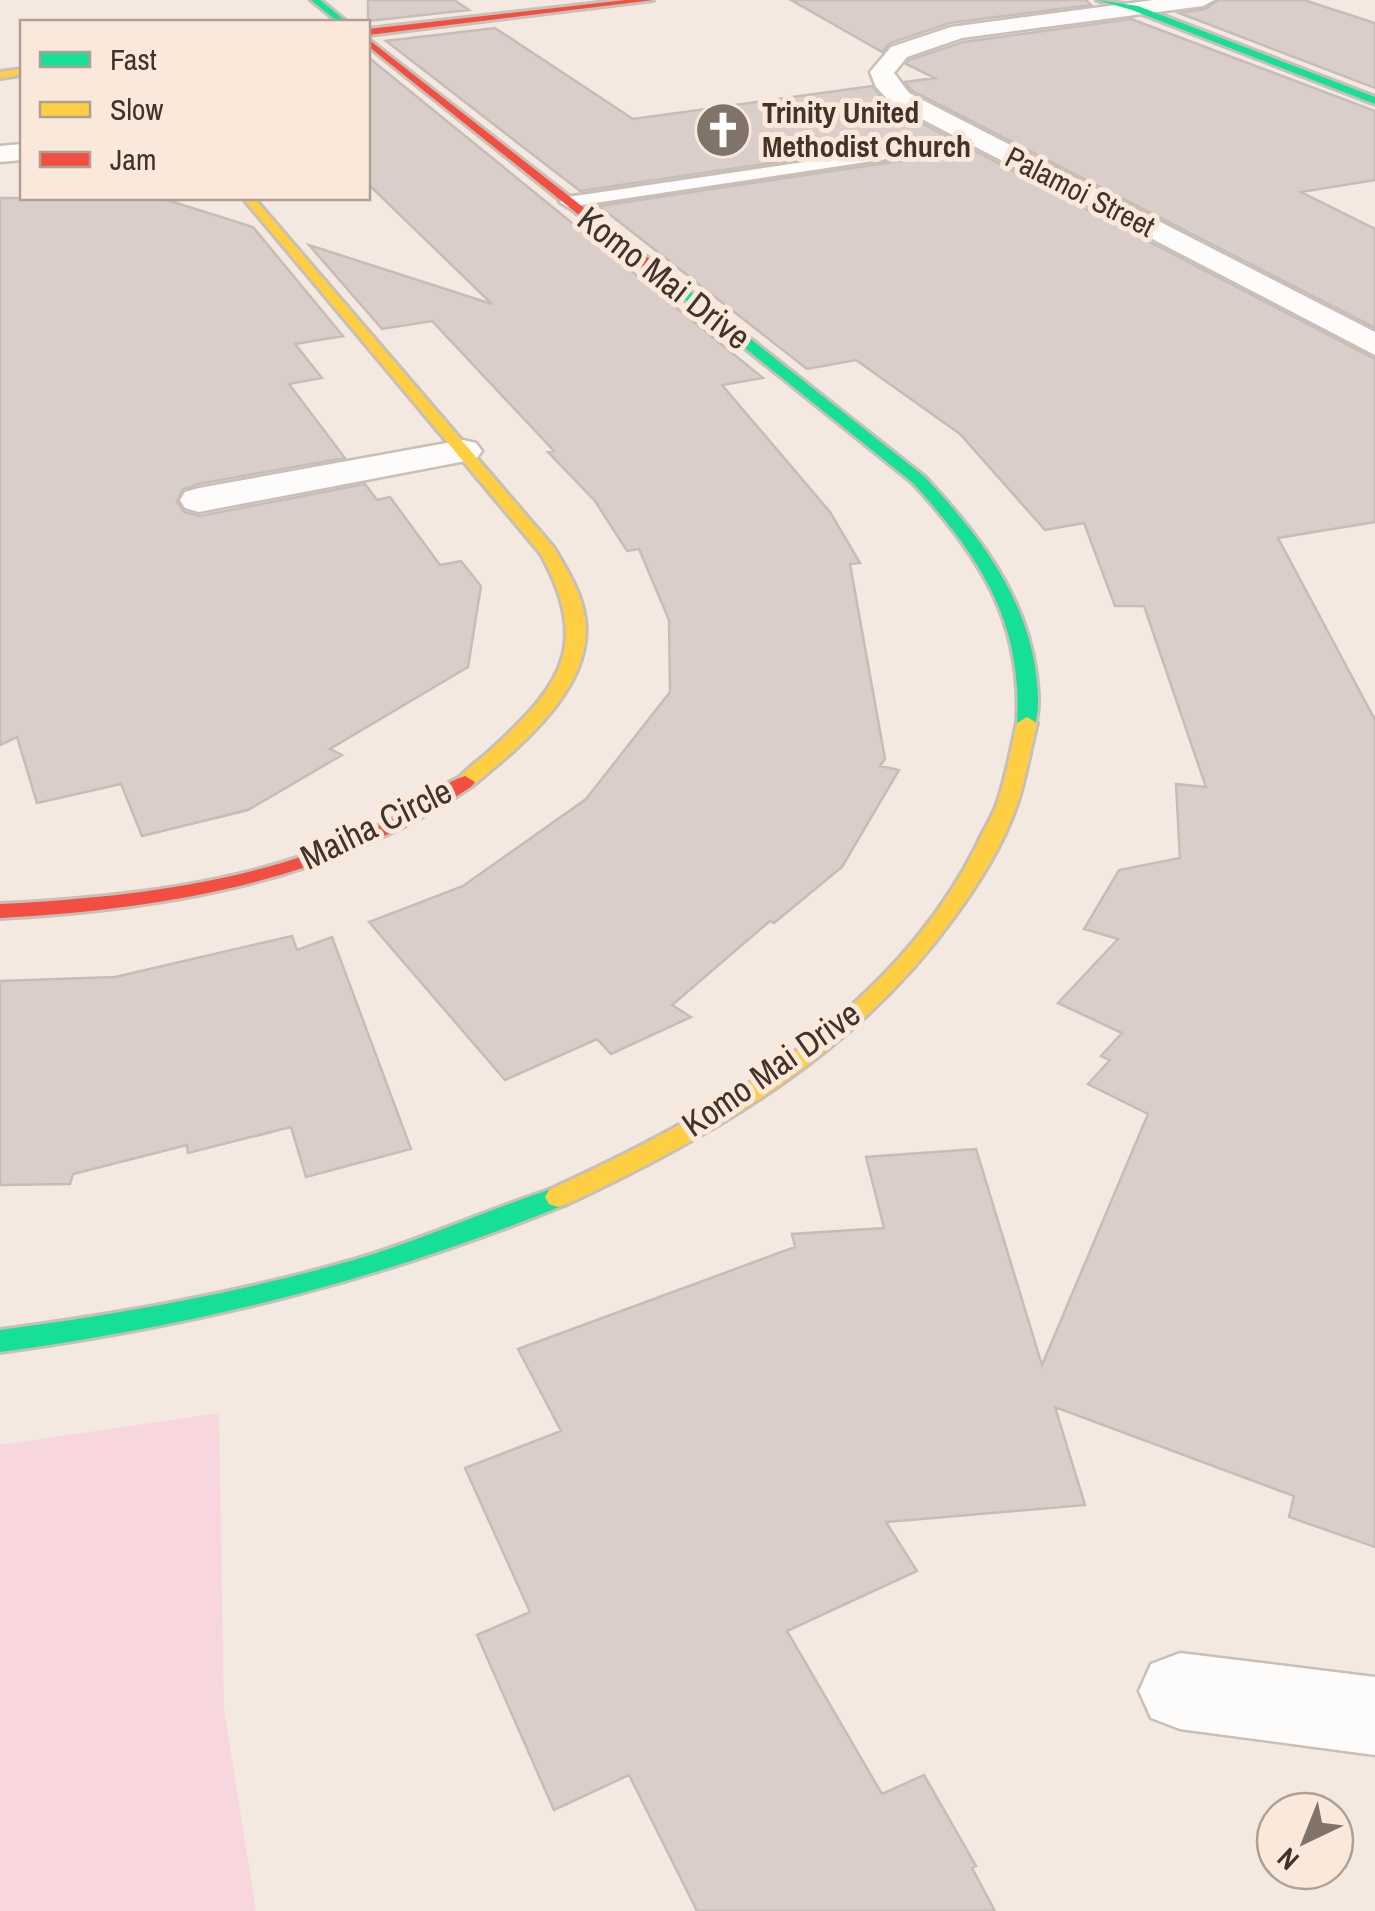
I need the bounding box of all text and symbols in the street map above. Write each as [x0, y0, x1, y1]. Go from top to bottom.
legend [20, 20, 370, 200]
text: Fast [110, 39, 157, 79]
text: Slow [110, 89, 164, 129]
place label: Trinity United Methodist Church [762, 92, 971, 166]
church icon: Trinity United Methodist Church [693, 100, 753, 160]
street label: Palamoi Street [999, 136, 1162, 246]
text: Jam [110, 139, 156, 179]
street label: Komo Mai Drive [568, 195, 760, 360]
street label: Maiha Circle [292, 767, 459, 880]
street label: Komo Mai Drive [672, 990, 869, 1147]
north arrow [1255, 1791, 1355, 1891]
text: N [1269, 1840, 1307, 1879]

